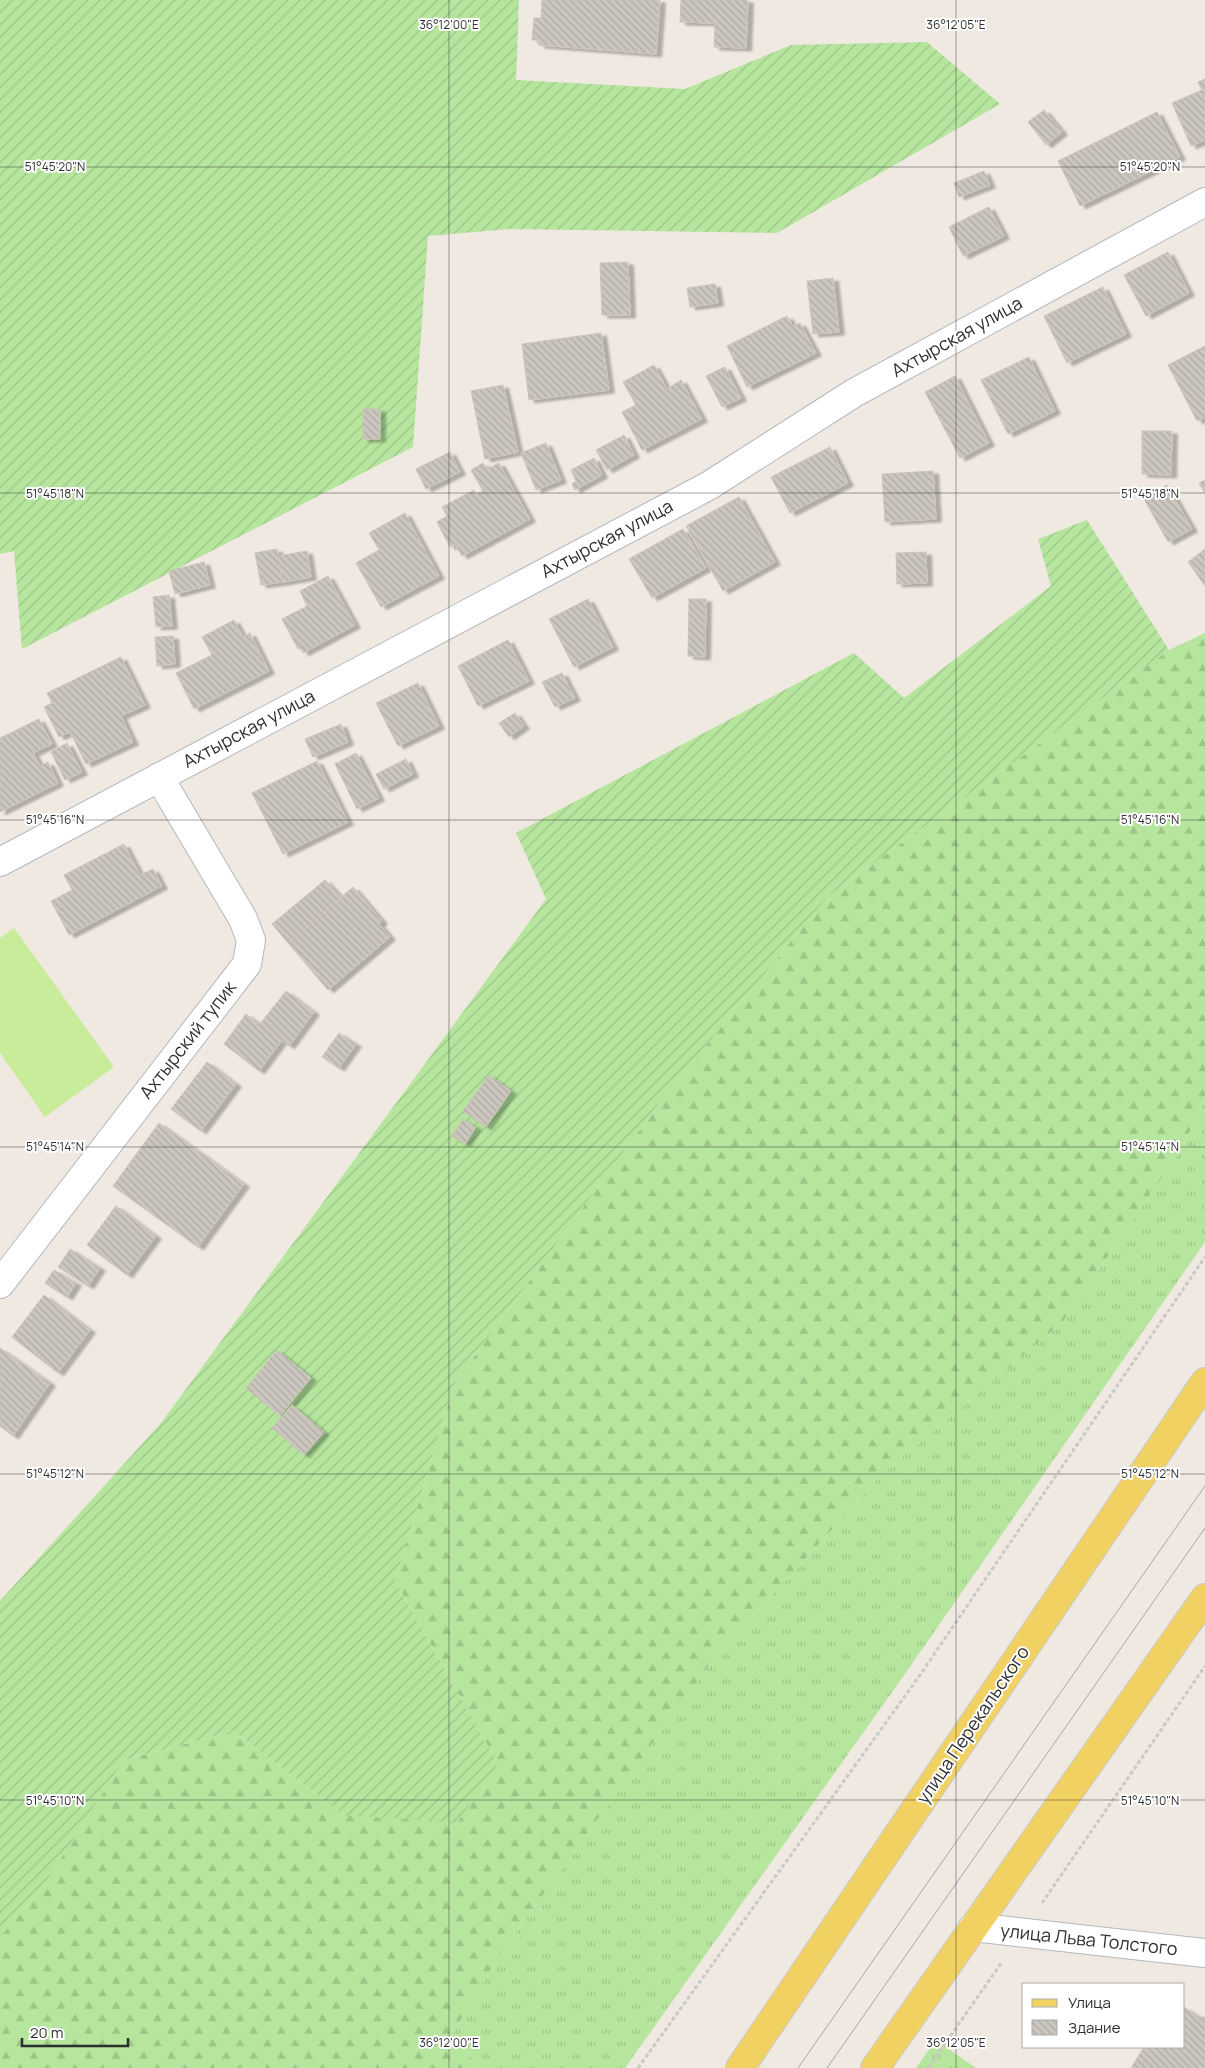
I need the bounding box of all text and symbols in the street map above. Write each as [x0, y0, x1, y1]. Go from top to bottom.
text: 36°12'00"E [419, 16, 479, 33]
text: 36°12'05"E [926, 16, 986, 33]
text: 51°45'20"N [25, 158, 85, 175]
text: 51°45'20"N [1120, 158, 1180, 175]
street label: Ахтырская улица [887, 290, 1026, 382]
text: 51°45'18"N [26, 485, 84, 502]
text: 51°45'18"N [1121, 485, 1179, 502]
street label: Ахтырская улица [536, 493, 677, 583]
street label: Ахтырская улица [178, 683, 319, 773]
text: 51°45'16"N [26, 811, 84, 828]
text: 51°45'16"N [1121, 811, 1179, 828]
street label: Ахтырский тупик [134, 975, 242, 1103]
text: 51°45'14"N [26, 1138, 84, 1155]
text: 51°45'14"N [1121, 1138, 1179, 1155]
text: 51°45'12"N [26, 1465, 84, 1482]
text: 51°45'12"N [1121, 1465, 1179, 1482]
street label: улица Перекальского [910, 1641, 1034, 1808]
text: 51°45'10"N [26, 1792, 84, 1809]
text: 51°45'10"N [1121, 1792, 1179, 1809]
street label: улица Льва Толстого [999, 1918, 1179, 1960]
legend [1022, 1983, 1185, 2048]
text: Улица [1068, 1992, 1111, 2013]
scale bar [22, 2016, 129, 2048]
text: Здание [1068, 2017, 1121, 2038]
text: 20 m [30, 2022, 63, 2043]
text: 36°12'00"E [419, 2034, 479, 2051]
text: 36°12'05"E [926, 2034, 986, 2051]

